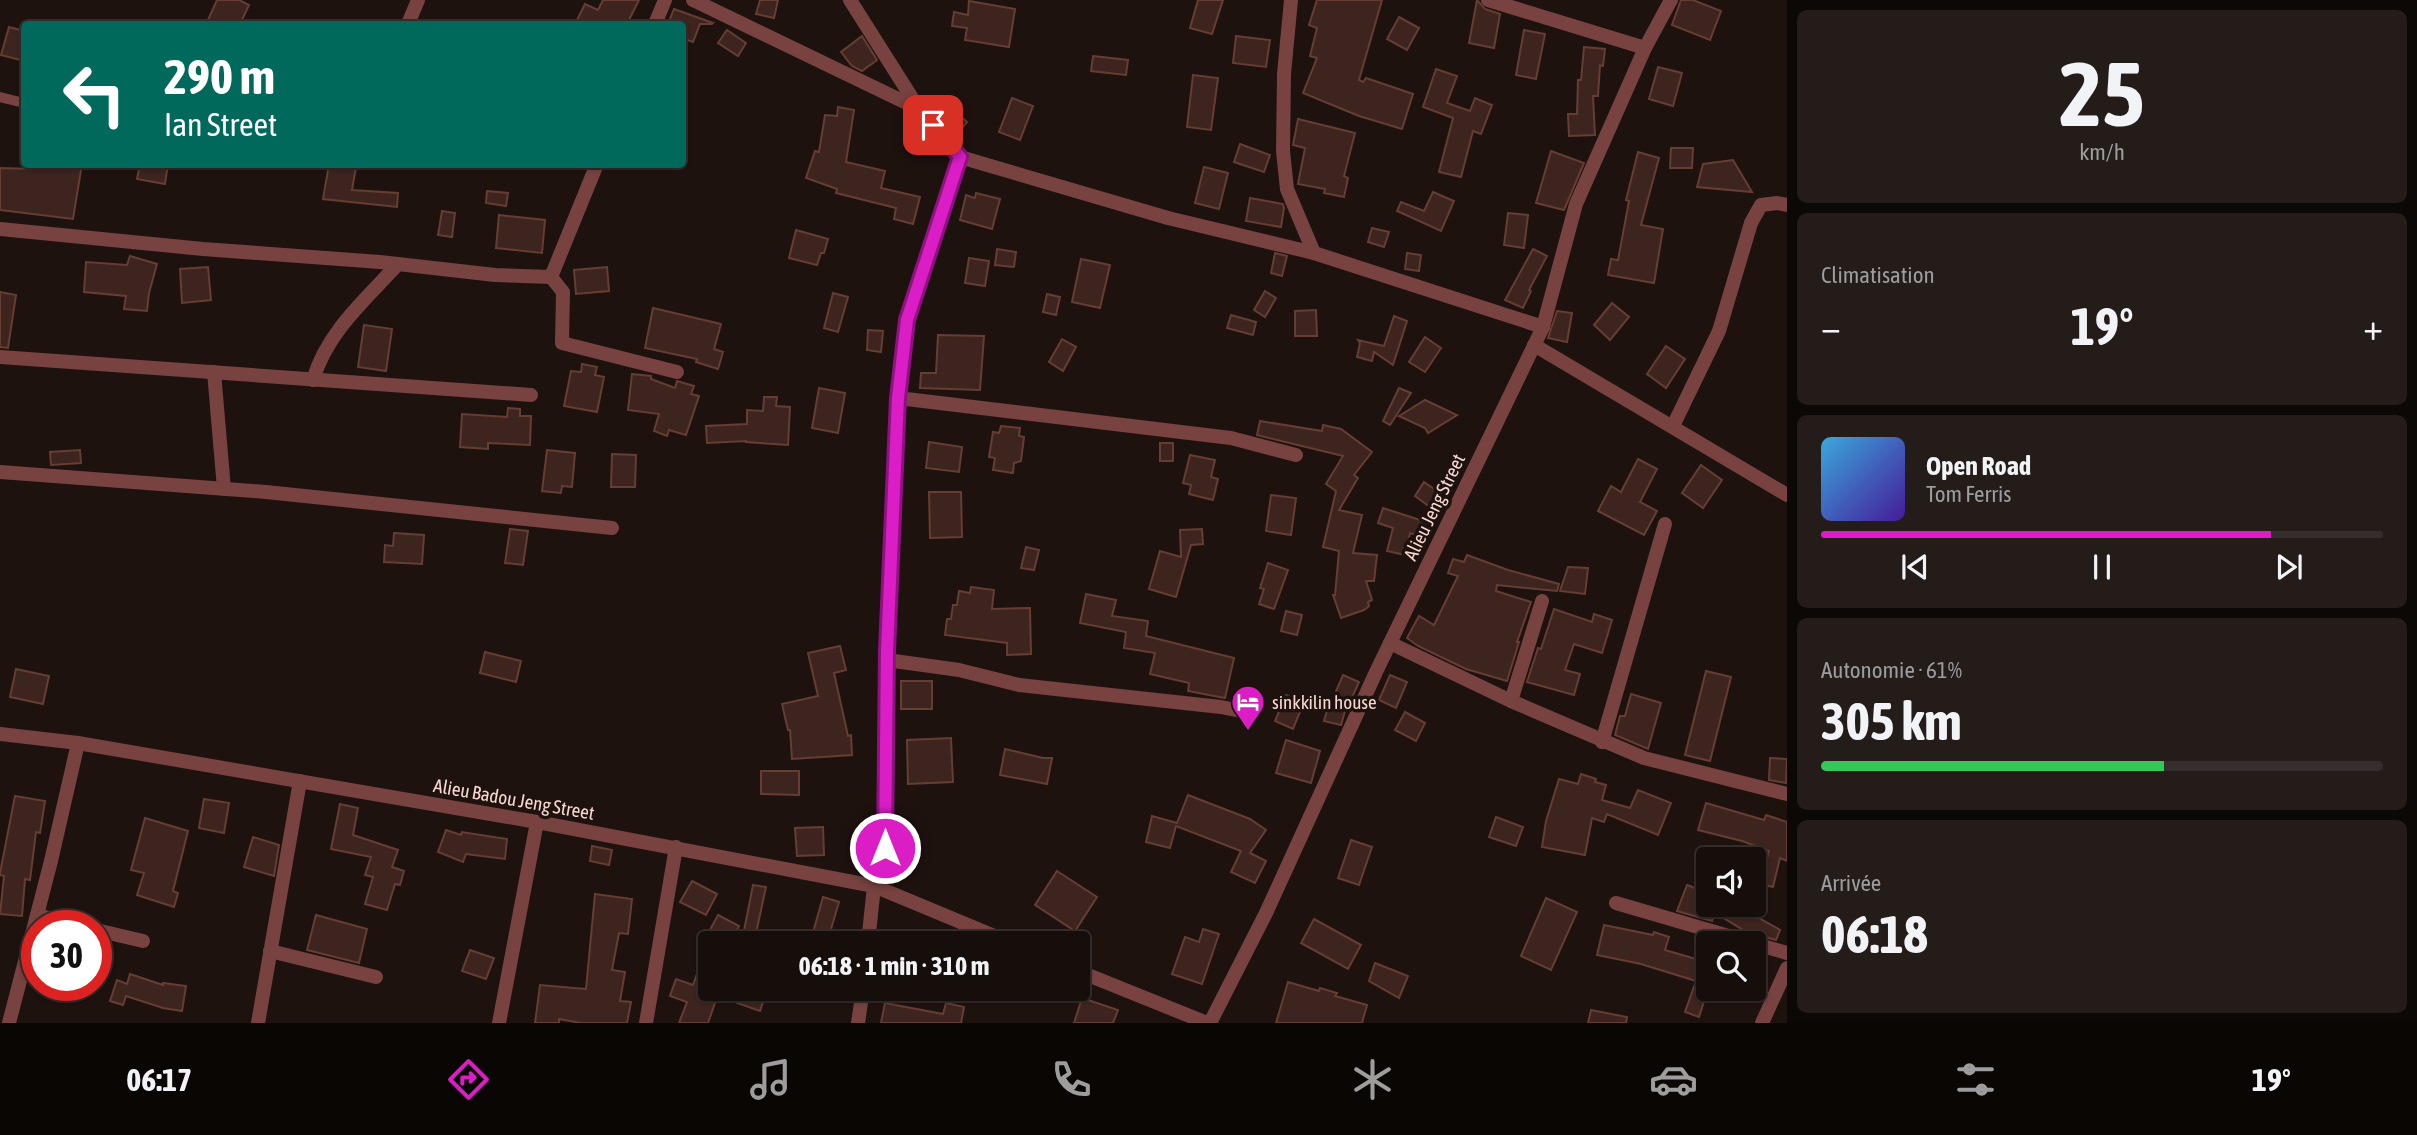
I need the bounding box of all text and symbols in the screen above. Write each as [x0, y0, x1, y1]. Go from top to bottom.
text: 25 [2059, 41, 2145, 145]
text: 290 m [164, 48, 275, 104]
icon: left [49, 49, 140, 140]
pin [903, 95, 963, 155]
text: Ian Street [164, 106, 277, 143]
icon: arrive [914, 106, 952, 144]
text: km/h [2079, 139, 2125, 165]
text: Climatisation [1821, 262, 1935, 288]
text: 19° [2070, 296, 2134, 356]
text: − [1821, 305, 1841, 348]
text: + [2363, 305, 2383, 348]
street label: Alieu Jeng Street [1399, 450, 1469, 564]
text: Open Road [1926, 451, 2031, 481]
text: Tom Ferris [1926, 481, 2011, 507]
icon: previous [1896, 548, 1934, 586]
icon: pause [2083, 548, 2121, 586]
icon: next [2270, 548, 2308, 586]
text: Autonomie · 61% [1821, 657, 1962, 683]
hotel icon: sinkkilin house [1229, 683, 1267, 732]
place label: sinkkilin house [1272, 691, 1377, 713]
text: 305 km [1821, 691, 1962, 751]
street label: Alieu Badou Jeng Street [432, 774, 596, 824]
position arrow [848, 811, 922, 885]
map controls [1696, 847, 1766, 1001]
button: sound [1696, 847, 1766, 917]
text: Arrivée [1821, 870, 1881, 896]
text: 06:18 [1821, 904, 1928, 964]
speed limit sign: 30 [21, 910, 112, 1001]
button: search [1696, 931, 1766, 1001]
text: 06:18 · 1 min · 310 m [799, 951, 989, 981]
icon: directions [444, 1055, 493, 1104]
icon: music [746, 1055, 795, 1104]
icon: phone [1047, 1055, 1096, 1104]
icon: climate [1348, 1055, 1397, 1104]
icon: car [1649, 1055, 1698, 1104]
icon: filters [1951, 1055, 2000, 1104]
text: 06:17 [126, 1061, 192, 1098]
text: 19° [2252, 1061, 2291, 1098]

